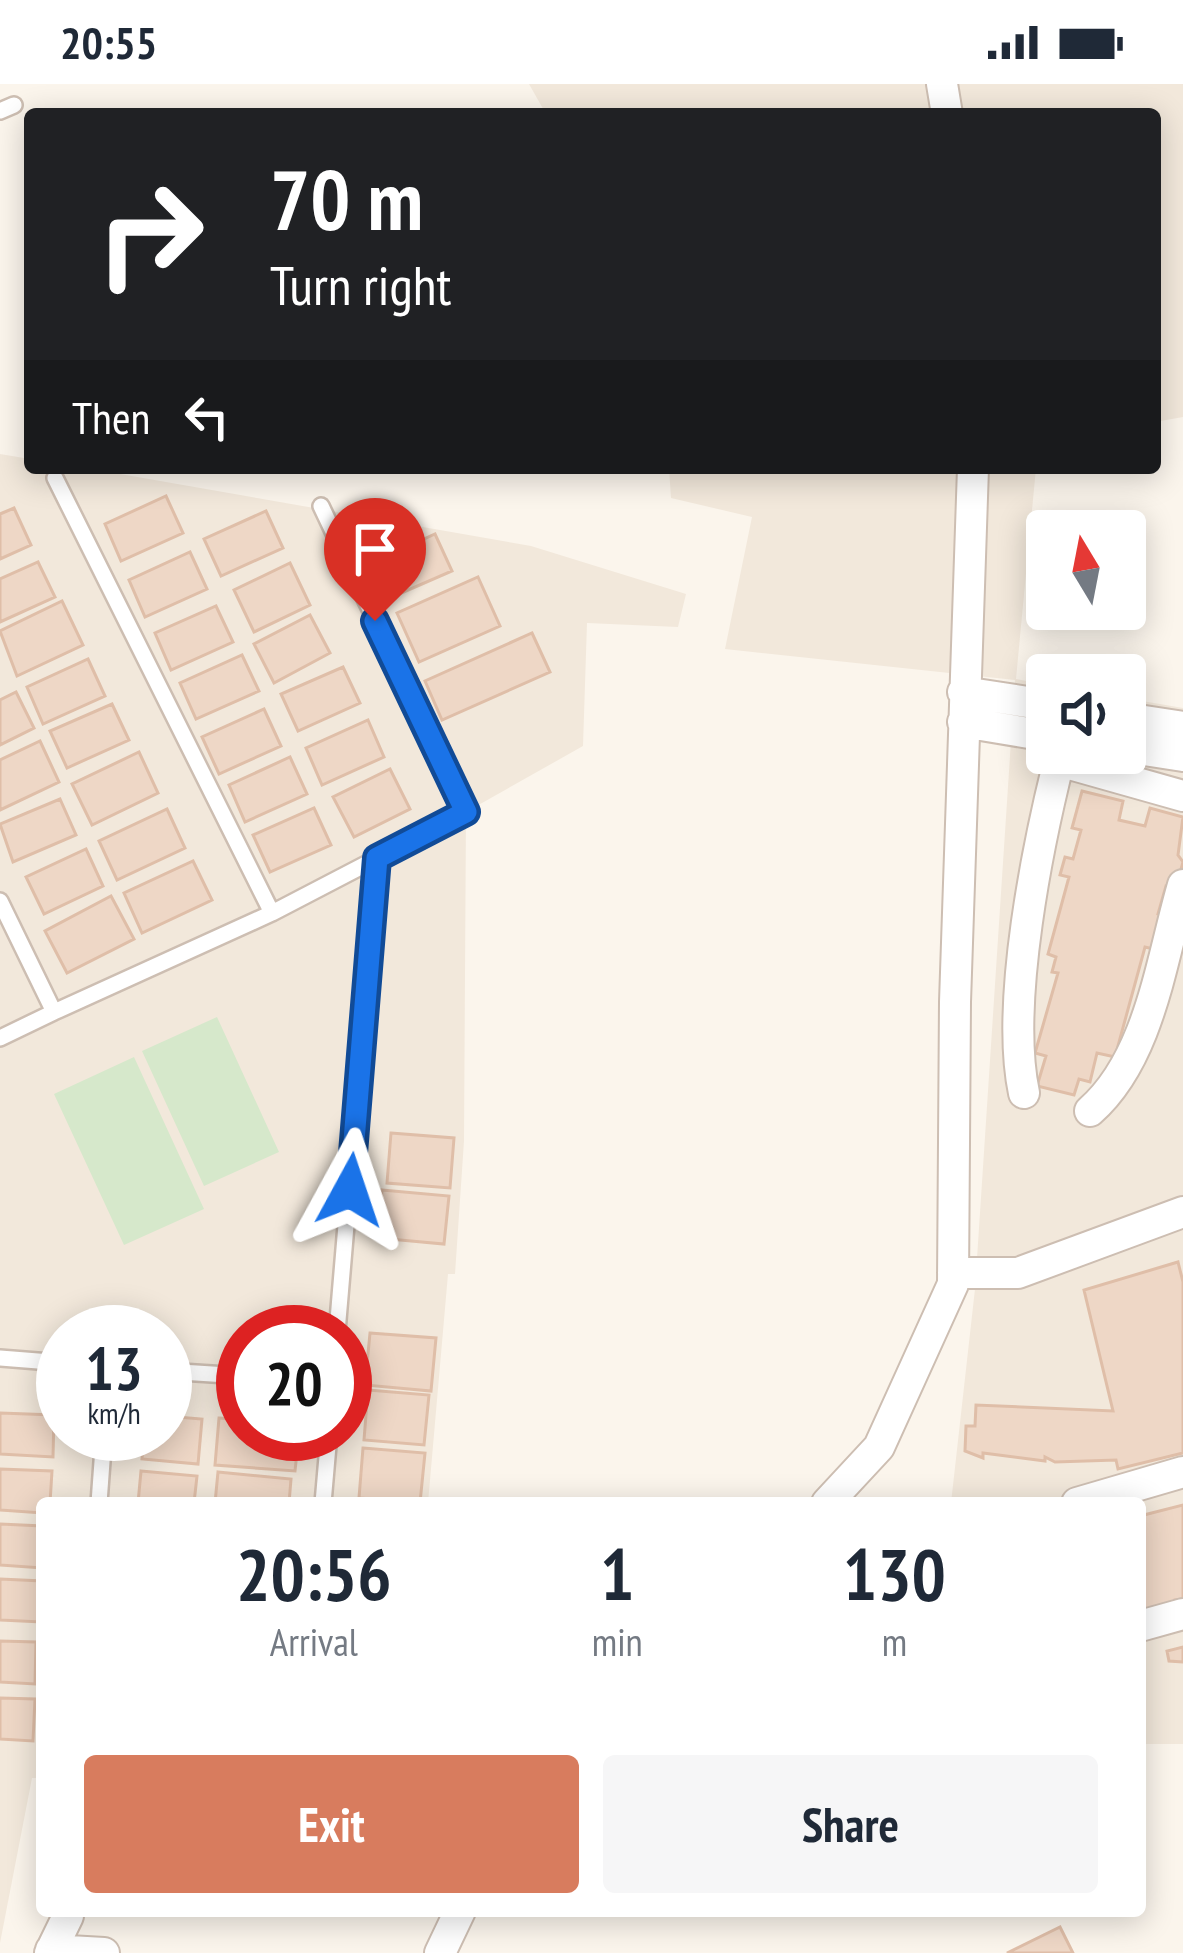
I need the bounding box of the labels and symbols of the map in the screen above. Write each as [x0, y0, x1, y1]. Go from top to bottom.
pin [324, 498, 426, 621]
north arrow [1026, 510, 1146, 630]
position arrow [287, 1127, 413, 1253]
speed limit sign: 20 [216, 1305, 372, 1461]

